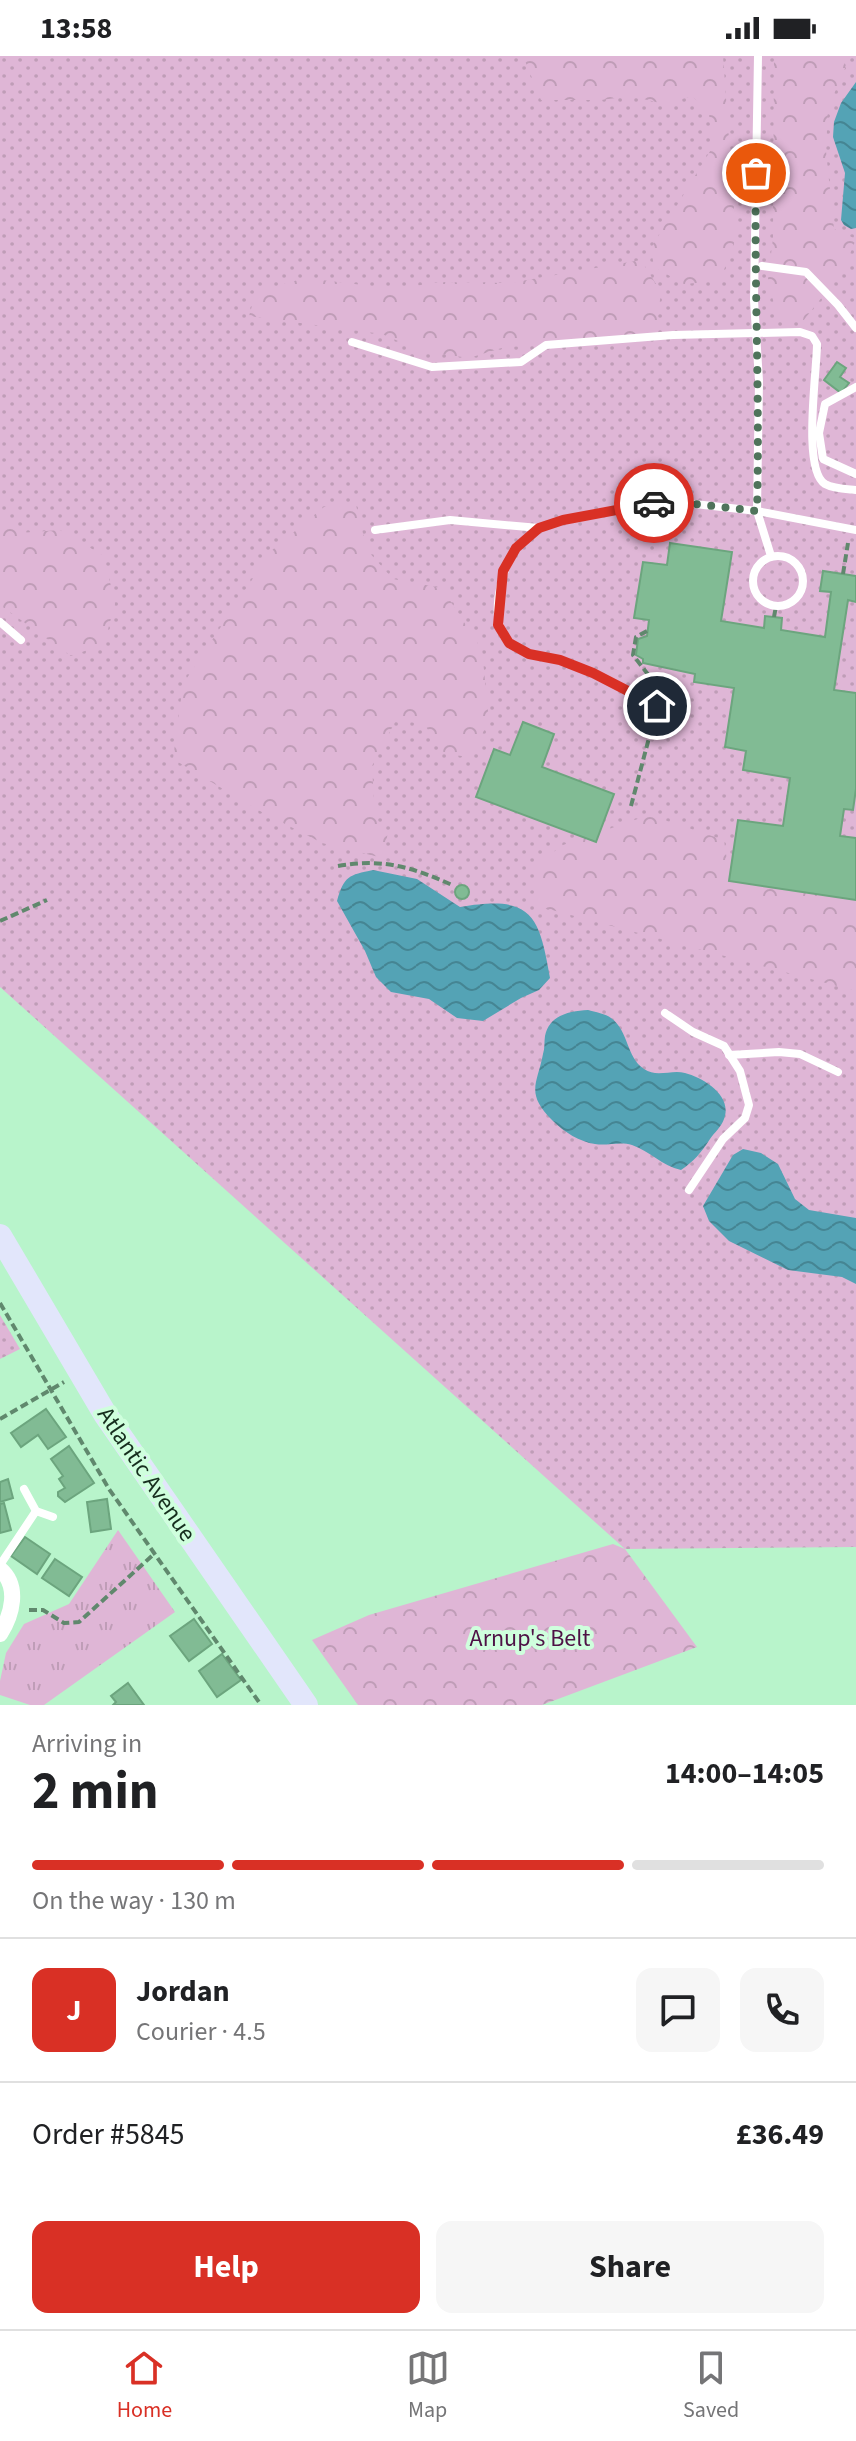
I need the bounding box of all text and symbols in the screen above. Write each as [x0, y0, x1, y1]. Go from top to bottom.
text: 13:58 [40, 7, 112, 50]
pin [722, 139, 790, 207]
icon: bag [734, 151, 778, 195]
courier [614, 463, 694, 543]
icon: car [632, 481, 676, 525]
pin [623, 672, 691, 740]
icon: home [635, 684, 679, 728]
street label: Atlantic Avenue [88, 1400, 205, 1549]
park label: Arnup's Belt [470, 1621, 590, 1656]
text: Arriving in [32, 1725, 142, 1762]
text: 14:00–14:05 [665, 1752, 824, 1795]
text: 2 min [32, 1755, 159, 1829]
text: On the way · 130 m [32, 1882, 236, 1919]
button: chat [636, 1968, 720, 2052]
button: phone [740, 1968, 824, 2052]
text: Jordan [136, 1970, 230, 2013]
text: J [66, 1989, 82, 2032]
text: Courier · 4.5 [136, 2013, 266, 2050]
text: Order #5845 [32, 2113, 185, 2156]
text: £36.49 [736, 2113, 824, 2156]
button: Help [32, 2221, 420, 2313]
button: Share [436, 2221, 824, 2313]
tab: Home [117, 2346, 172, 2426]
tab: Map [406, 2346, 450, 2426]
tab: Saved [683, 2346, 739, 2426]

